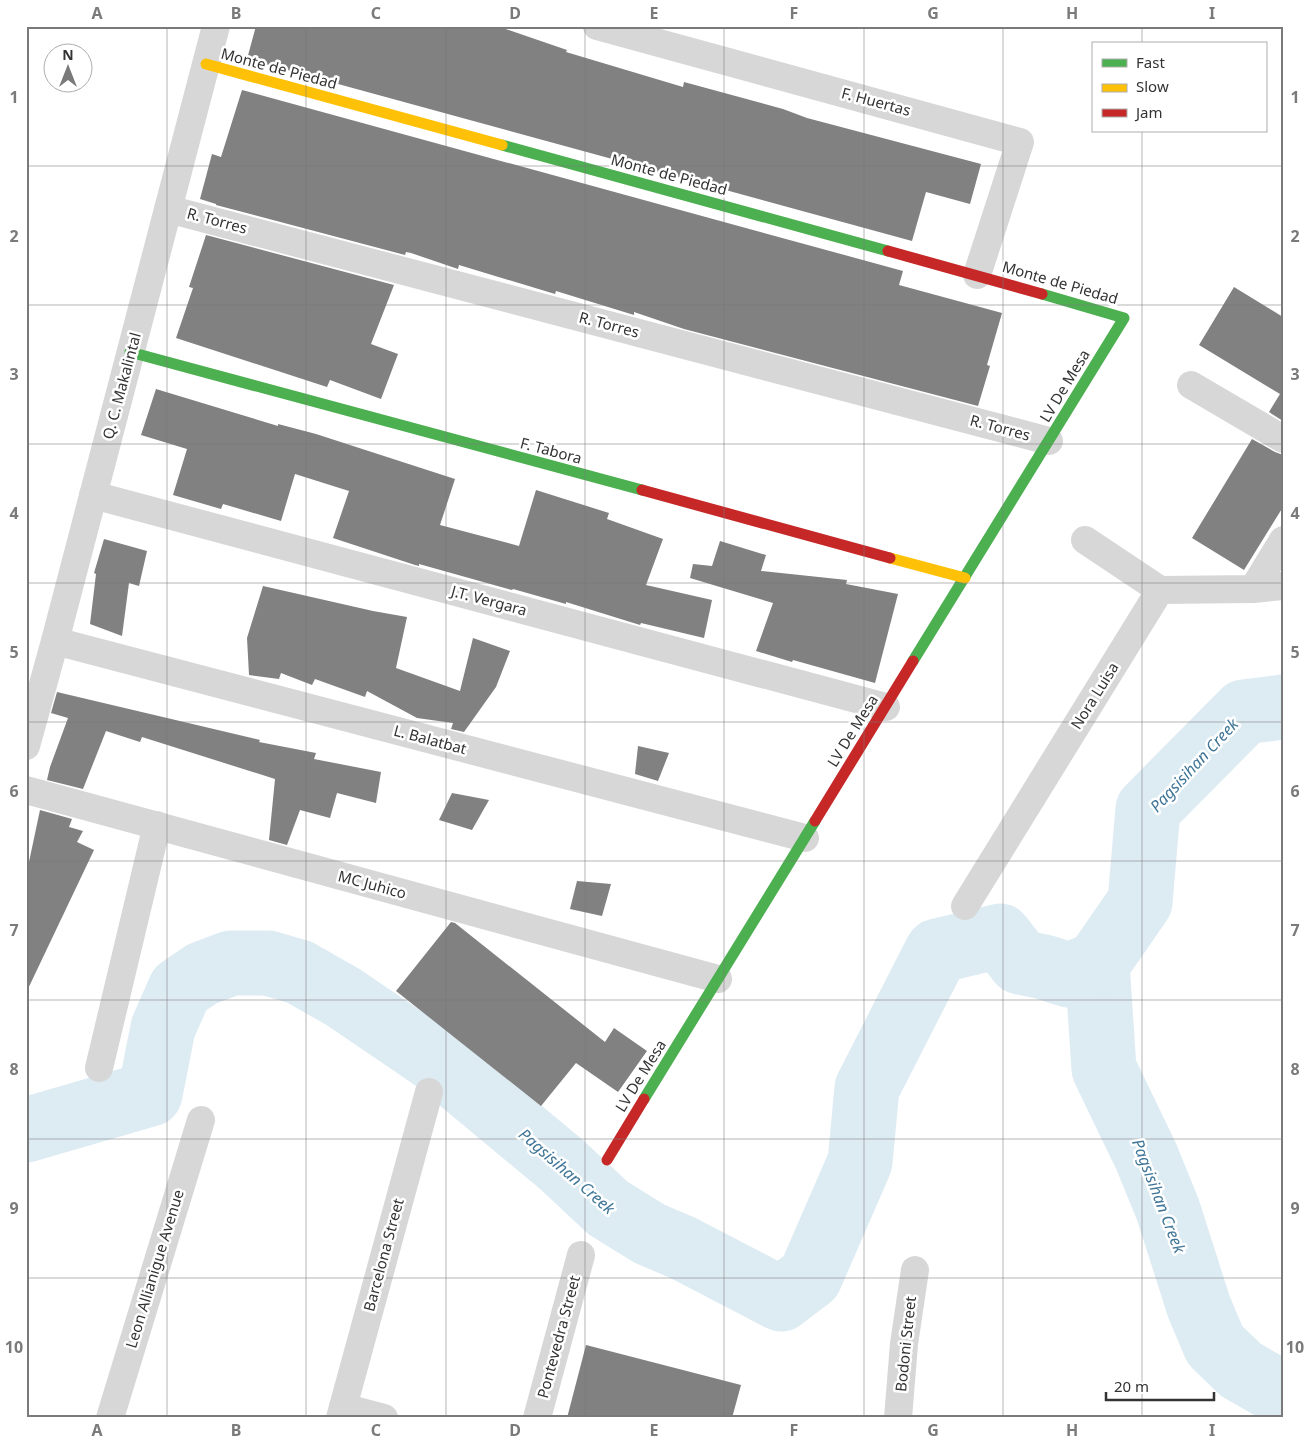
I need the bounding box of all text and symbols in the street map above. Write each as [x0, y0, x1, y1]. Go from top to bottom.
text: A [91, 2, 103, 24]
text: B [231, 2, 241, 24]
text: C [371, 2, 381, 24]
text: D [509, 2, 521, 24]
text: E [650, 2, 659, 24]
text: F [790, 2, 798, 24]
text: G [927, 2, 939, 24]
text: H [1066, 2, 1078, 24]
text: I [1209, 2, 1215, 24]
north arrow [42, 42, 92, 92]
legend [1092, 42, 1266, 132]
street label: Monte de Piedad [219, 43, 340, 93]
text: N [62, 45, 74, 64]
text: Fast [1136, 52, 1165, 72]
text: Slow [1136, 76, 1169, 96]
street label: F. Huertas [839, 82, 913, 120]
text: 1 [9, 86, 19, 108]
text: 1 [1290, 86, 1300, 108]
text: Jam [1134, 102, 1163, 122]
street label: Monte de Piedad [609, 149, 730, 199]
street label: R. Torres [185, 202, 249, 238]
text: 2 [9, 225, 19, 247]
text: 2 [1290, 225, 1300, 247]
street label: Monte de Piedad [1000, 256, 1121, 308]
street label: R. Torres [577, 306, 641, 342]
street label: Q. C. Makalintal [97, 330, 145, 441]
street label: LV De Mesa [1035, 345, 1094, 426]
text: 3 [9, 363, 19, 385]
text: 3 [1290, 363, 1300, 385]
street label: R. Torres [968, 409, 1032, 445]
street label: F. Tabora [518, 432, 584, 468]
text: 4 [9, 502, 19, 524]
text: 4 [1290, 502, 1300, 524]
street label: J.T. Vergara [447, 580, 529, 620]
text: 5 [9, 641, 19, 663]
text: 5 [1290, 641, 1300, 663]
street label: Nora Luisa [1066, 658, 1123, 733]
street label: LV De Mesa [822, 691, 882, 770]
water label: Pagsisihan Creek [1145, 713, 1244, 817]
street label: L. Balatbat [392, 720, 469, 759]
text: 6 [9, 780, 19, 802]
text: 6 [1290, 780, 1300, 802]
street label: MC Juhico [336, 865, 409, 903]
text: 7 [9, 919, 19, 941]
text: 7 [1290, 919, 1300, 941]
street label: LV De Mesa [610, 1036, 670, 1115]
text: 8 [9, 1058, 19, 1080]
text: 8 [1290, 1058, 1300, 1080]
water label: Pagsisihan Creek [514, 1123, 621, 1220]
water label: Pagsisihan Creek [1127, 1136, 1191, 1257]
street label: Leon Allianigue Avenue [120, 1187, 188, 1350]
street label: Barcelona Street [358, 1196, 408, 1313]
text: 9 [9, 1197, 19, 1219]
text: 9 [1290, 1197, 1300, 1219]
street label: Pontevedra Street [532, 1273, 584, 1400]
street label: Bodoni Street [890, 1295, 920, 1393]
text: 10 [5, 1336, 23, 1358]
text: 10 [1286, 1336, 1304, 1358]
scale bar [1106, 1369, 1214, 1401]
text: 20 m [1114, 1376, 1149, 1396]
text: A [91, 1419, 103, 1441]
text: B [231, 1419, 241, 1441]
text: C [371, 1419, 381, 1441]
text: D [509, 1419, 521, 1441]
text: E [650, 1419, 659, 1441]
text: F [790, 1419, 798, 1441]
text: G [927, 1419, 939, 1441]
text: H [1066, 1419, 1078, 1441]
text: I [1209, 1419, 1215, 1441]

